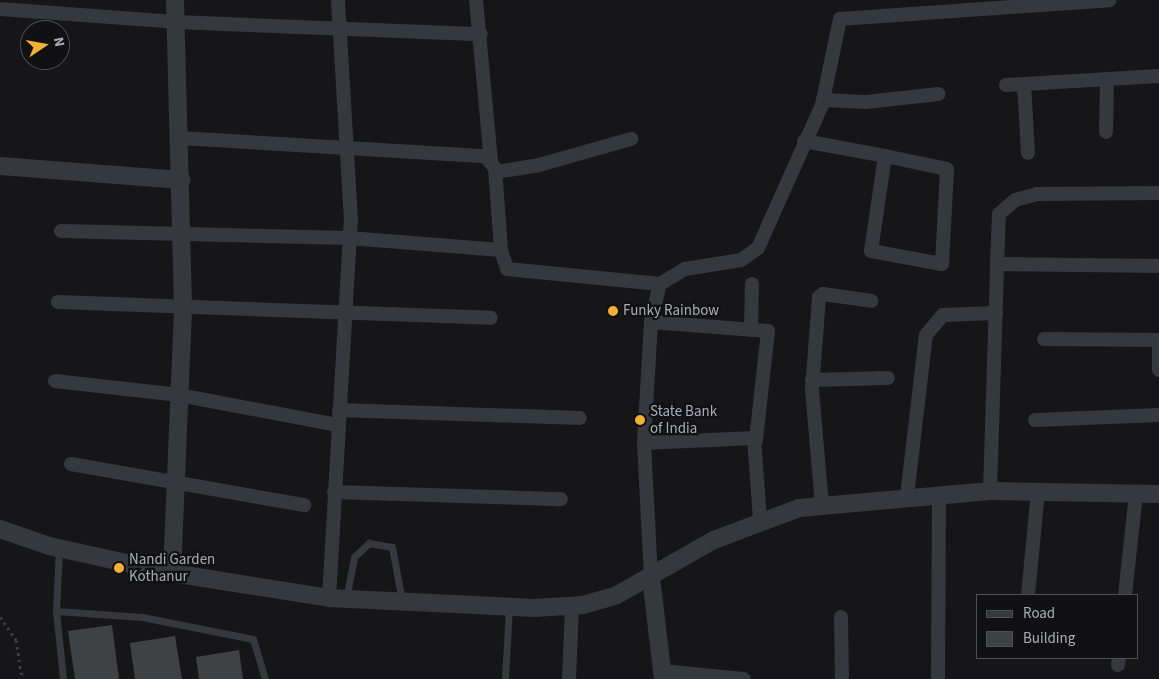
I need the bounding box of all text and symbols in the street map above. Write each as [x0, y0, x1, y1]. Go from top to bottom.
north arrow [20, 20, 70, 70]
text: N [48, 35, 69, 49]
place label: Funky Rainbow [623, 302, 719, 320]
marker: Funky Rainbow [607, 305, 619, 317]
place label: State Bank of India [650, 402, 717, 437]
marker: State Bank of India [634, 414, 646, 426]
place label: Nandi Garden Kothanur [129, 550, 215, 585]
marker: Nandi Garden Kothanur [113, 562, 125, 574]
legend [976, 594, 1139, 659]
text: Road [1023, 603, 1055, 624]
text: Building [1023, 628, 1075, 649]

